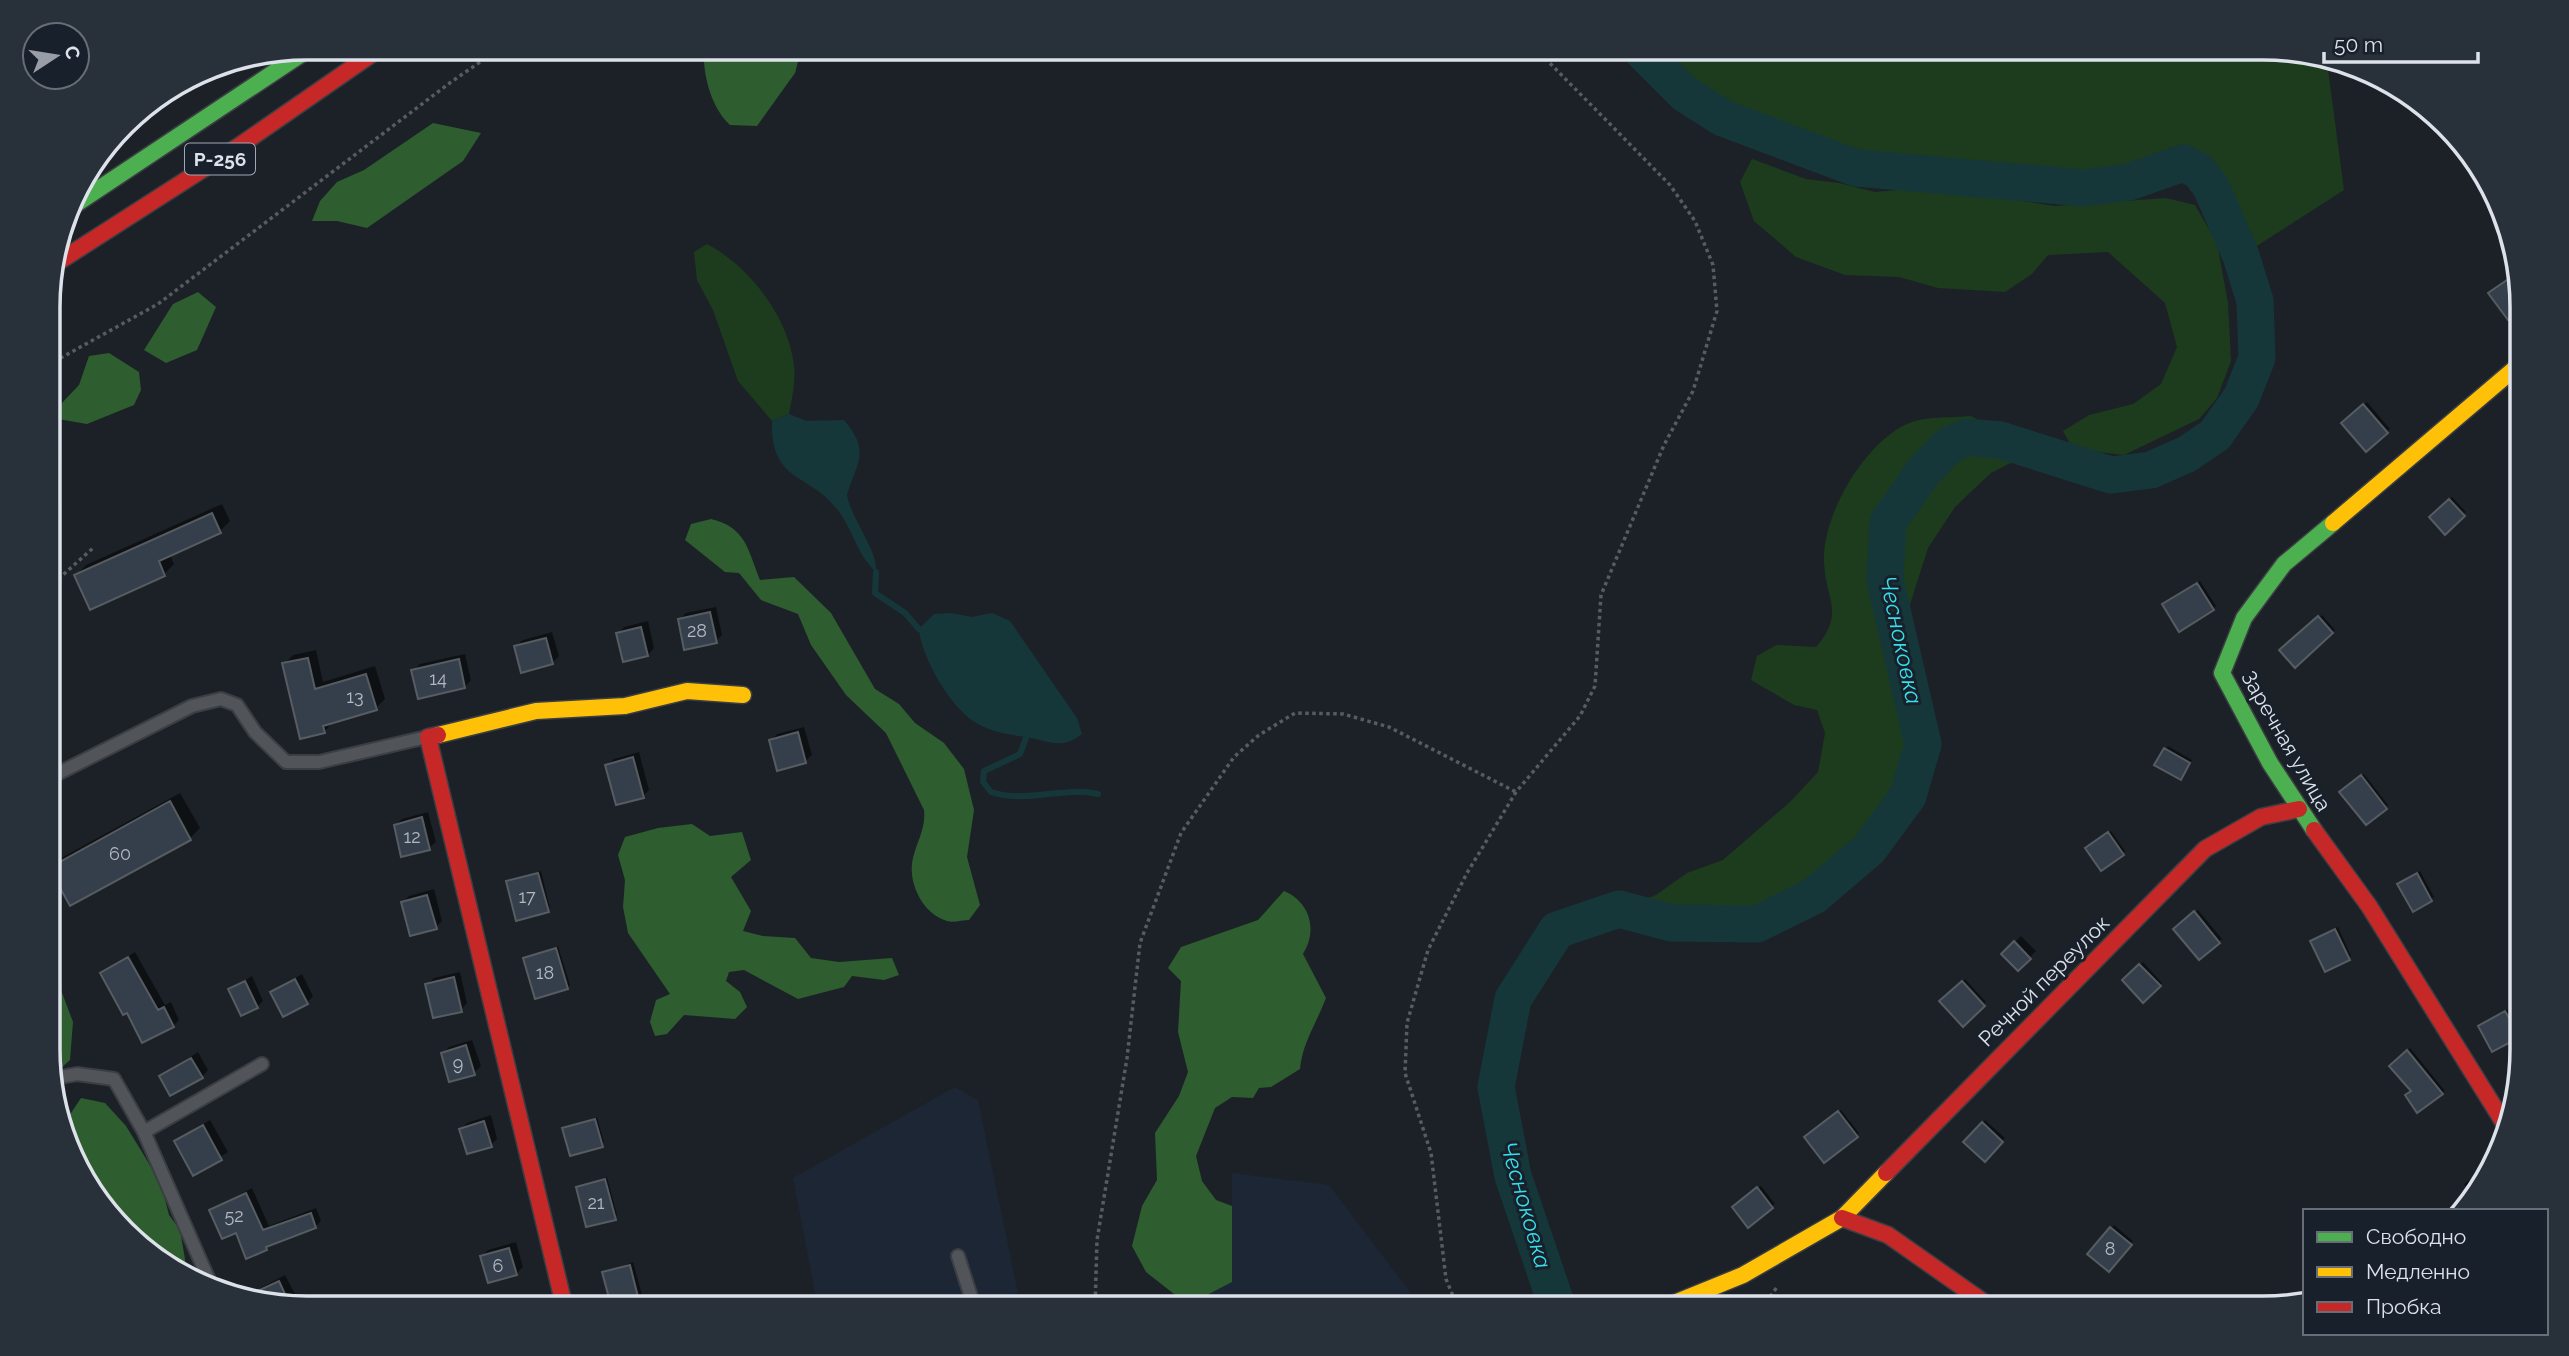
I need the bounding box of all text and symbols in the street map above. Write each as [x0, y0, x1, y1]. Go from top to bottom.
north arrow [21, 21, 91, 91]
scale bar [2324, 21, 2478, 65]
text: 50 m [2334, 32, 2383, 57]
text: С [61, 44, 85, 61]
road number: Р-256 [185, 144, 255, 174]
water label: Чесноковка [1875, 573, 1928, 707]
house number: 28 [687, 620, 707, 641]
street label: Заречная улица [2236, 666, 2337, 815]
house number: 14 [429, 668, 447, 689]
house number: 13 [346, 686, 364, 707]
house number: 12 [403, 826, 421, 847]
house number: 60 [109, 843, 131, 864]
house number: 17 [518, 886, 536, 907]
street label: Речной переулок [1973, 910, 2114, 1051]
house number: 18 [536, 962, 554, 983]
house number: 9 [453, 1053, 463, 1074]
water label: Чесноковка [1496, 1138, 1558, 1272]
house number: 21 [587, 1192, 605, 1213]
house number: 52 [224, 1205, 244, 1226]
legend [2303, 1209, 2548, 1335]
text: Свободно [2366, 1224, 2466, 1249]
house number: 8 [2105, 1238, 2115, 1259]
house number: 6 [493, 1255, 504, 1276]
text: Медленно [2366, 1259, 2470, 1284]
text: Пробка [2366, 1294, 2442, 1319]

